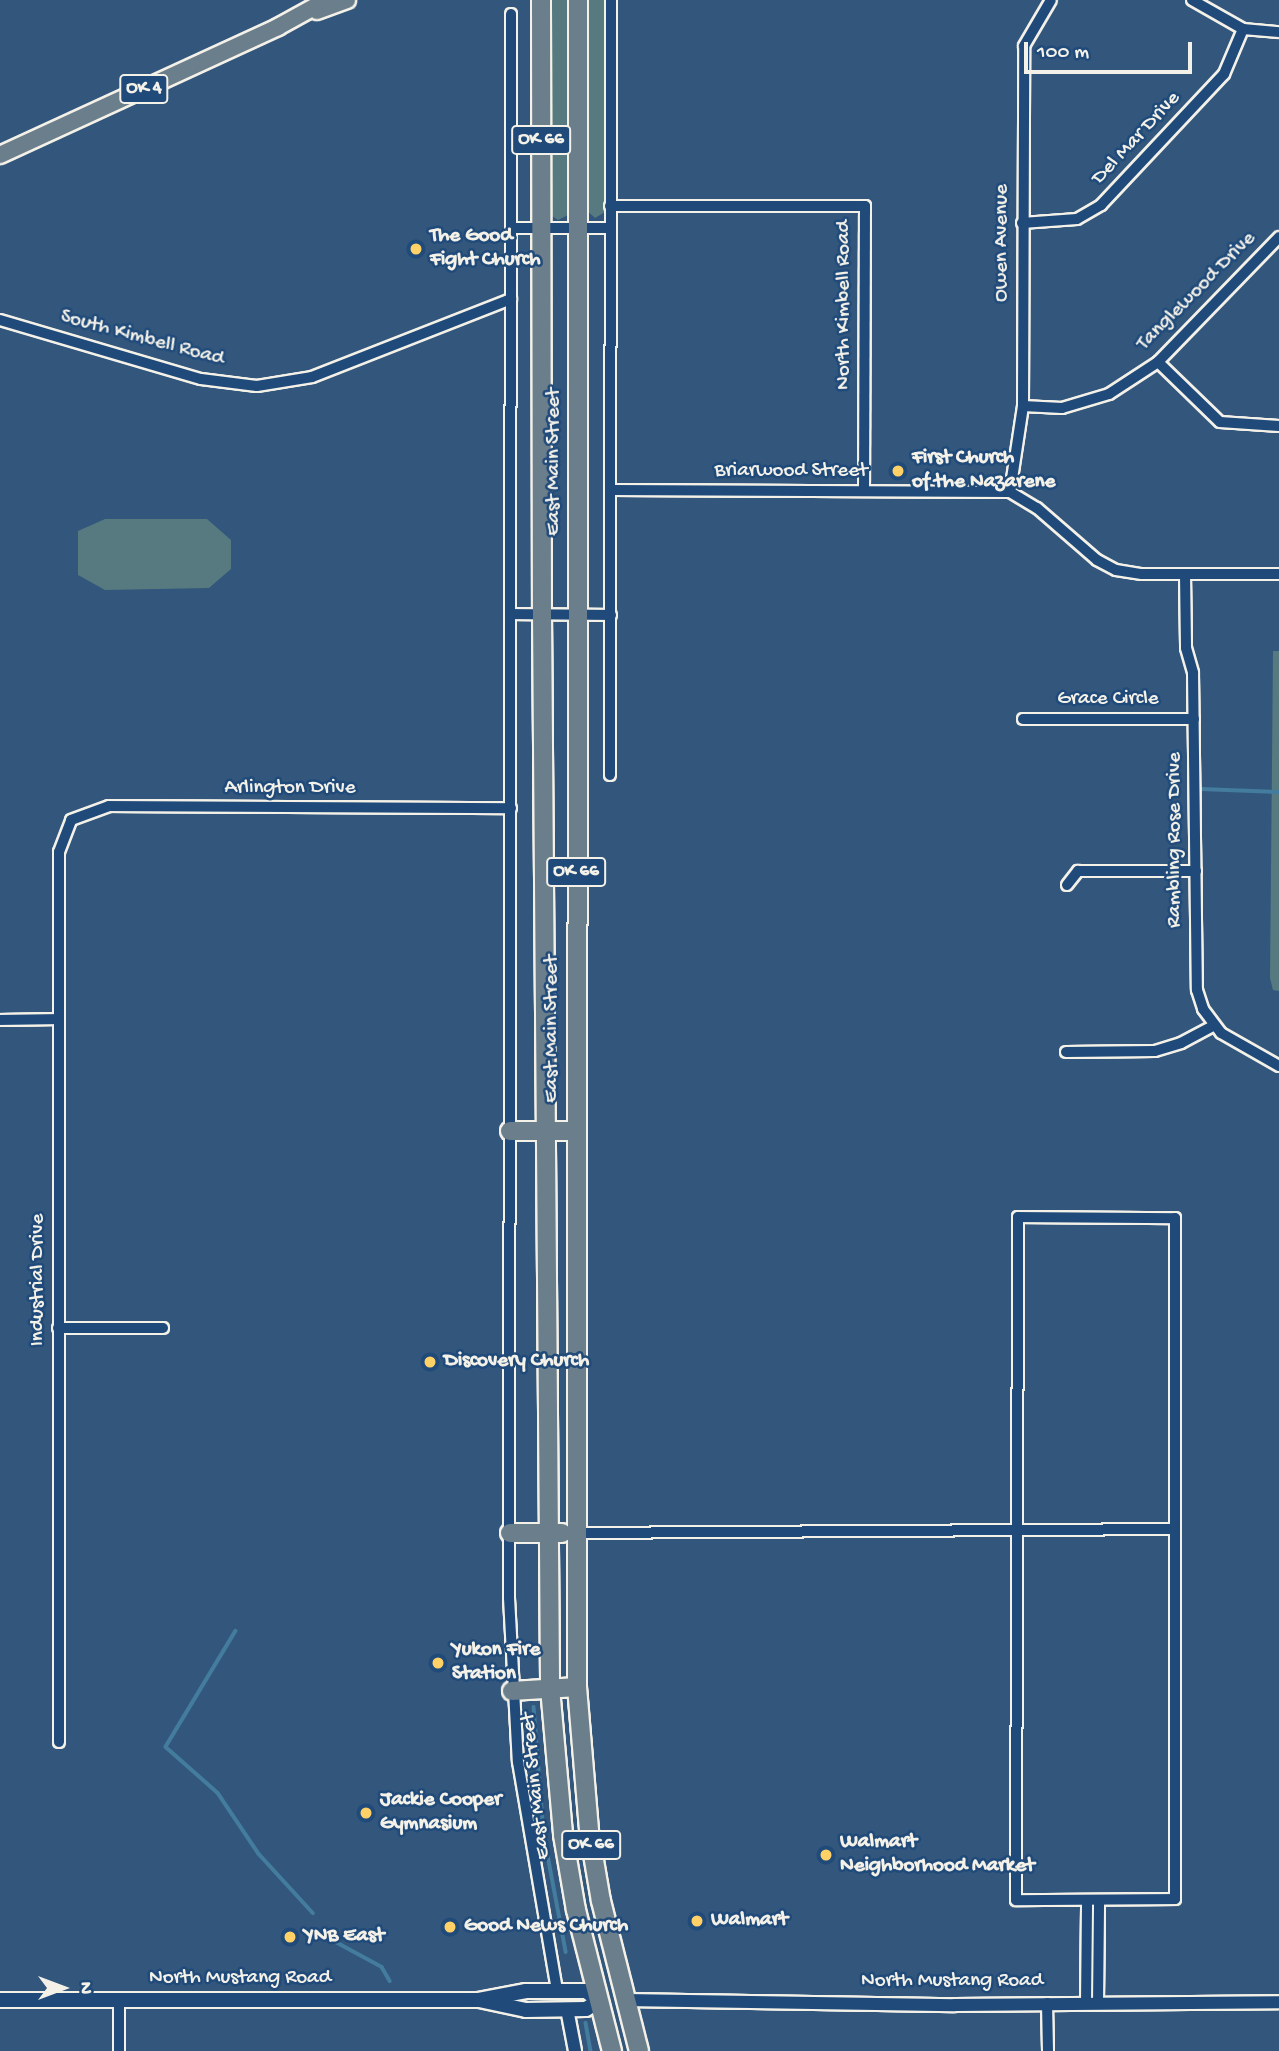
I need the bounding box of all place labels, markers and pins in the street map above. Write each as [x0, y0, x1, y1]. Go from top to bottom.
place label: The Good Fight Church [430, 224, 540, 274]
marker: The Good Fight Church [408, 241, 424, 257]
place label: First Church of the Nazarene [912, 446, 1055, 496]
marker: First Church of the Nazarene [890, 463, 906, 479]
place label: Discovery Church [444, 1349, 589, 1375]
marker: Discovery Church [422, 1354, 438, 1370]
place label: Yukon Fire Station [452, 1638, 540, 1688]
marker: Yukon Fire Station [430, 1655, 446, 1671]
place label: Jackie Cooper Gymnasium [380, 1788, 501, 1838]
marker: Jackie Cooper Gymnasium [358, 1805, 374, 1821]
place label: Walmart Neighborhood Market [840, 1830, 1035, 1880]
marker: Walmart Neighborhood Market [818, 1847, 834, 1863]
place label: Walmart [711, 1908, 788, 1934]
marker: Walmart [689, 1913, 705, 1929]
place label: Good News Church [464, 1914, 628, 1940]
marker: Good News Church [442, 1919, 458, 1935]
place label: YNB East [304, 1924, 384, 1950]
marker: YNB East [282, 1929, 298, 1945]

